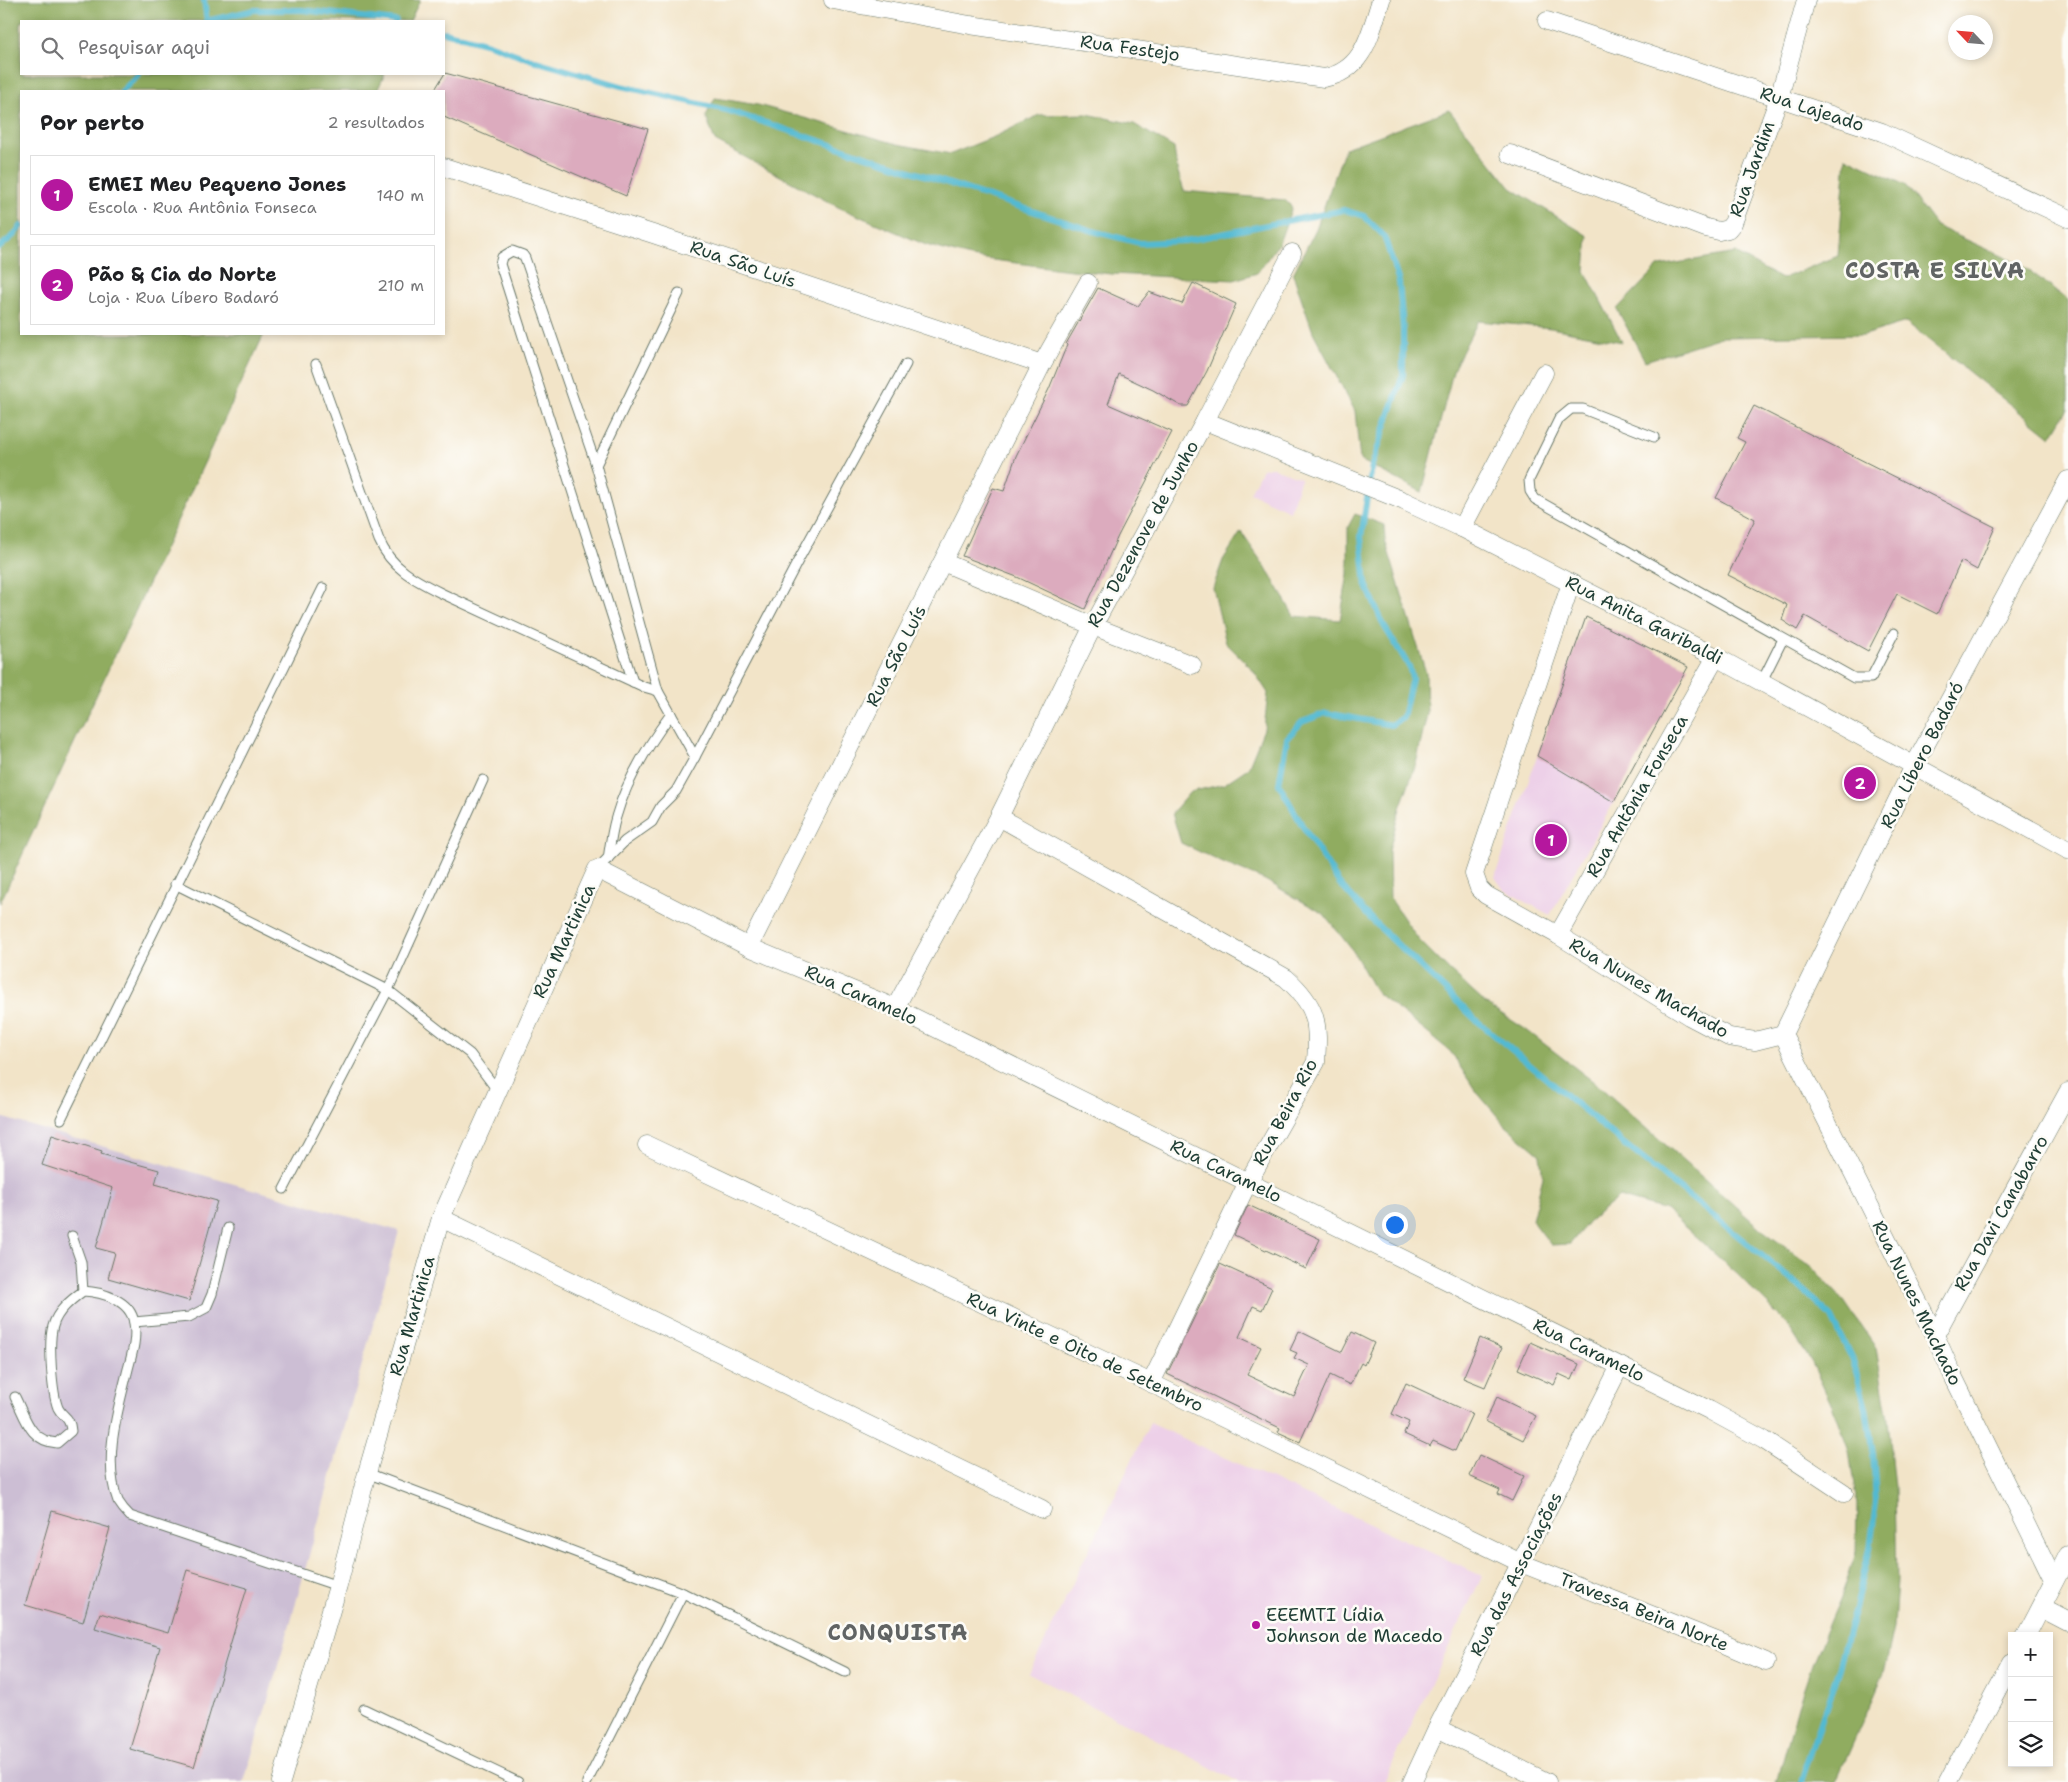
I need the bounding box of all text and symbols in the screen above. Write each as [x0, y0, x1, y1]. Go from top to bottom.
north arrow [1948, 15, 1993, 60]
search box [20, 20, 445, 75]
street label: Rua Festejo [1079, 29, 1181, 67]
icon: search [38, 34, 66, 62]
text: Pesquisar aqui [78, 35, 210, 60]
street label: Rua Lajeado [1757, 81, 1867, 137]
text: Por perto [40, 109, 144, 137]
text: 2 resultados [327, 112, 425, 133]
street label: Rua Jardim [1724, 118, 1780, 220]
text: EMEI Meu Pequeno Jones [88, 172, 346, 197]
text: 1 [53, 185, 61, 206]
text: 140 m [377, 185, 424, 206]
text: Escola · Rua Antônia Fonseca [88, 197, 317, 218]
street label: Rua São Luís [687, 235, 799, 293]
district label: COSTA E SILVA [1845, 256, 2025, 285]
text: Pão & Cia do Norte [88, 262, 277, 287]
text: 2 [51, 275, 63, 296]
text: 210 m [377, 275, 424, 296]
text: Loja · Rua Líbero Badaró [88, 287, 279, 308]
street label: Rua Dezenove de Junho [1082, 436, 1204, 632]
street label: Rua Anita Garibaldi [1561, 570, 1727, 670]
street label: Rua São Luís [860, 601, 932, 711]
street label: Rua Líbero Badaró [1875, 678, 1969, 832]
street label: Rua Antônia Fonseca [1581, 710, 1693, 882]
pin: 2 [1844, 764, 1876, 802]
pin: 1 [1535, 821, 1567, 859]
street label: Rua Martinica [527, 880, 601, 1002]
street label: Rua Nunes Machado [1565, 932, 1733, 1044]
street label: Rua Caramelo [801, 959, 921, 1031]
street label: Rua Beira Rio [1247, 1055, 1323, 1169]
street label: Rua Davi Canabarro [1948, 1131, 2054, 1295]
street label: Rua Caramelo [1166, 1134, 1286, 1208]
your location [1382, 1212, 1408, 1238]
street label: Rua Nunes Machado [1867, 1217, 1967, 1389]
street label: Rua Martinica [383, 1253, 441, 1379]
street label: Rua Vinte e Oito de Setembro [963, 1286, 1207, 1418]
street label: Rua Caramelo [1529, 1313, 1649, 1387]
street label: Rua das Associações [1464, 1488, 1568, 1660]
street label: Travessa Beira Norte [1556, 1567, 1732, 1657]
place label: EEEMTI Lídia Johnson de Macedo [1266, 1603, 1443, 1648]
district label: CONQUISTA [828, 1618, 968, 1647]
marker: EEEMTI Lídia Johnson de Macedo [1250, 1619, 1262, 1631]
map controls [2008, 1632, 2053, 1767]
button: + [2008, 1632, 2053, 1677]
button: − [2008, 1677, 2053, 1722]
button: layers [2008, 1722, 2053, 1767]

